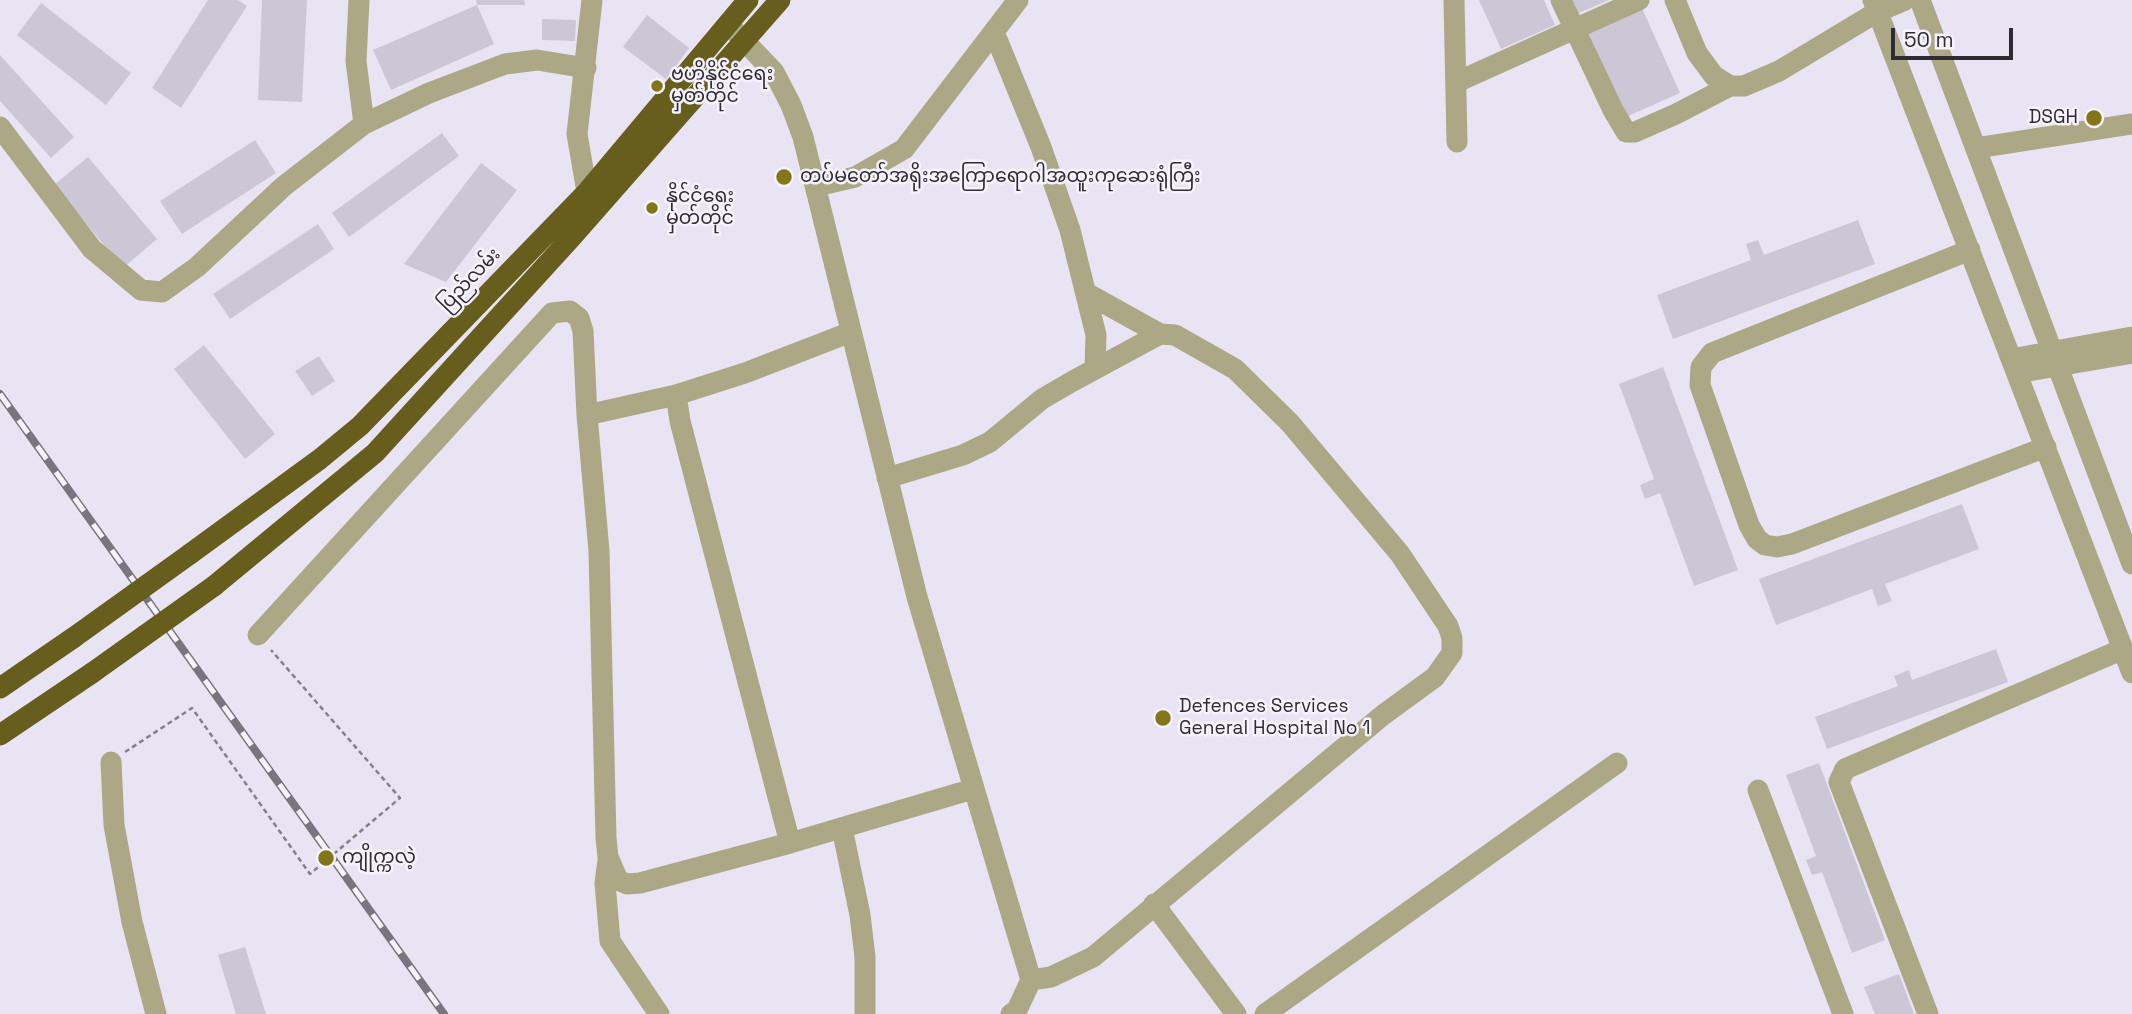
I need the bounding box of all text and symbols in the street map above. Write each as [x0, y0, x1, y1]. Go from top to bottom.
scale bar [1894, 14, 2016, 58]
text: 50 m [1904, 26, 1954, 53]
place label: ဗဟိုနိုင်ငံရေး မှတ်တိုင် [671, 64, 773, 108]
marker: ဗဟိုနိုင်ငံရေး မှတ်တိုင် [649, 78, 665, 94]
place label: DSGH [2029, 107, 2078, 129]
marker: DSGH [2084, 108, 2104, 128]
place label: တပ်မတော်အရိုးအကြောရောဂါအထူးကုဆေးရုံကြီး [800, 166, 1201, 188]
marker: တပ်မတော်အရိုးအကြောရောဂါအထူးကုဆေးရုံကြီး [774, 167, 794, 187]
place label: နိုင်ငံရေး မှတ်တိုင် [666, 186, 734, 230]
marker: နိုင်ငံရေး မှတ်တိုင် [644, 200, 660, 216]
street label: ပြည်လမ်း [434, 244, 506, 316]
place label: Defences Services General Hospital No 1 [1179, 696, 1370, 740]
marker: Defences Services General Hospital No 1 [1153, 708, 1173, 728]
place label: ကျိုက္ကလဲ့ [342, 847, 416, 869]
marker: ကျိုက္ကလဲ့ [316, 848, 336, 868]

